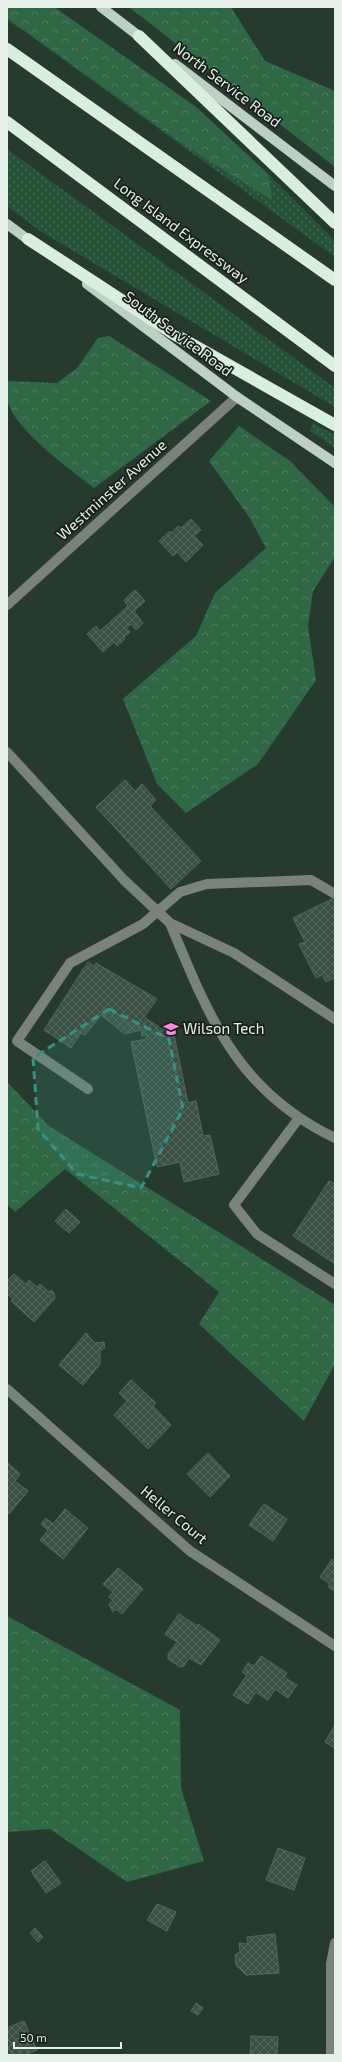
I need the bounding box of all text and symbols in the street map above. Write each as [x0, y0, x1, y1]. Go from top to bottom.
street label: North Service Road [170, 38, 285, 131]
street label: Long Island Expressway [111, 174, 253, 287]
street label: South Service Road [121, 287, 236, 380]
street label: Westminster Avenue [53, 435, 170, 543]
place label: Wilson Tech [183, 1019, 264, 1037]
school or university icon: Wilson Tech [162, 1020, 180, 1038]
street label: Heller Court [138, 1481, 212, 1547]
scale bar [14, 2024, 121, 2050]
text: 50 m [20, 2030, 47, 2044]

